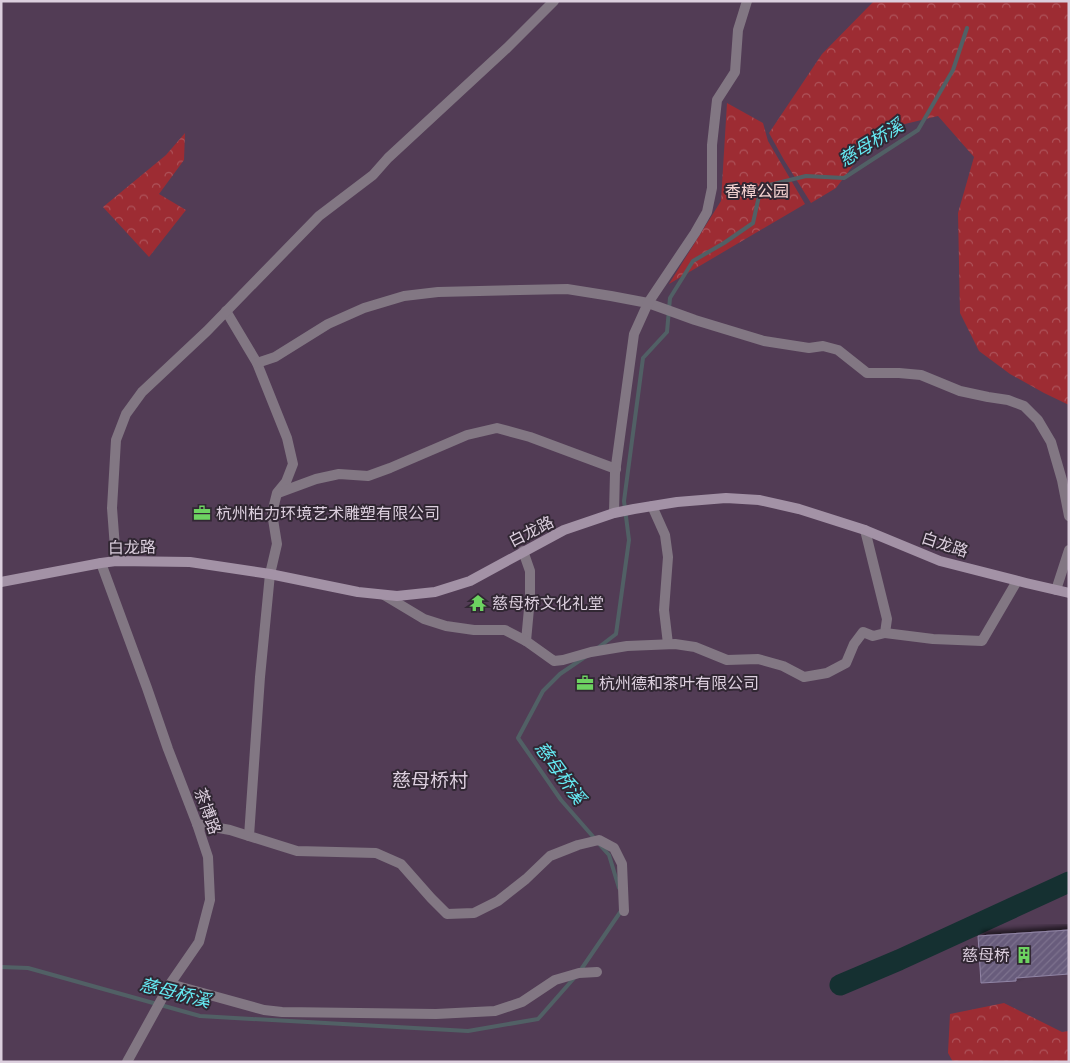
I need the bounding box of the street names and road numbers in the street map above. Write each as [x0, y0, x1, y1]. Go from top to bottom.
street label: 白龙路 [505, 511, 556, 550]
street label: 白龙路 [919, 527, 971, 560]
street label: 白龙路 [108, 537, 156, 556]
street label: 茶博路 [191, 785, 226, 837]

